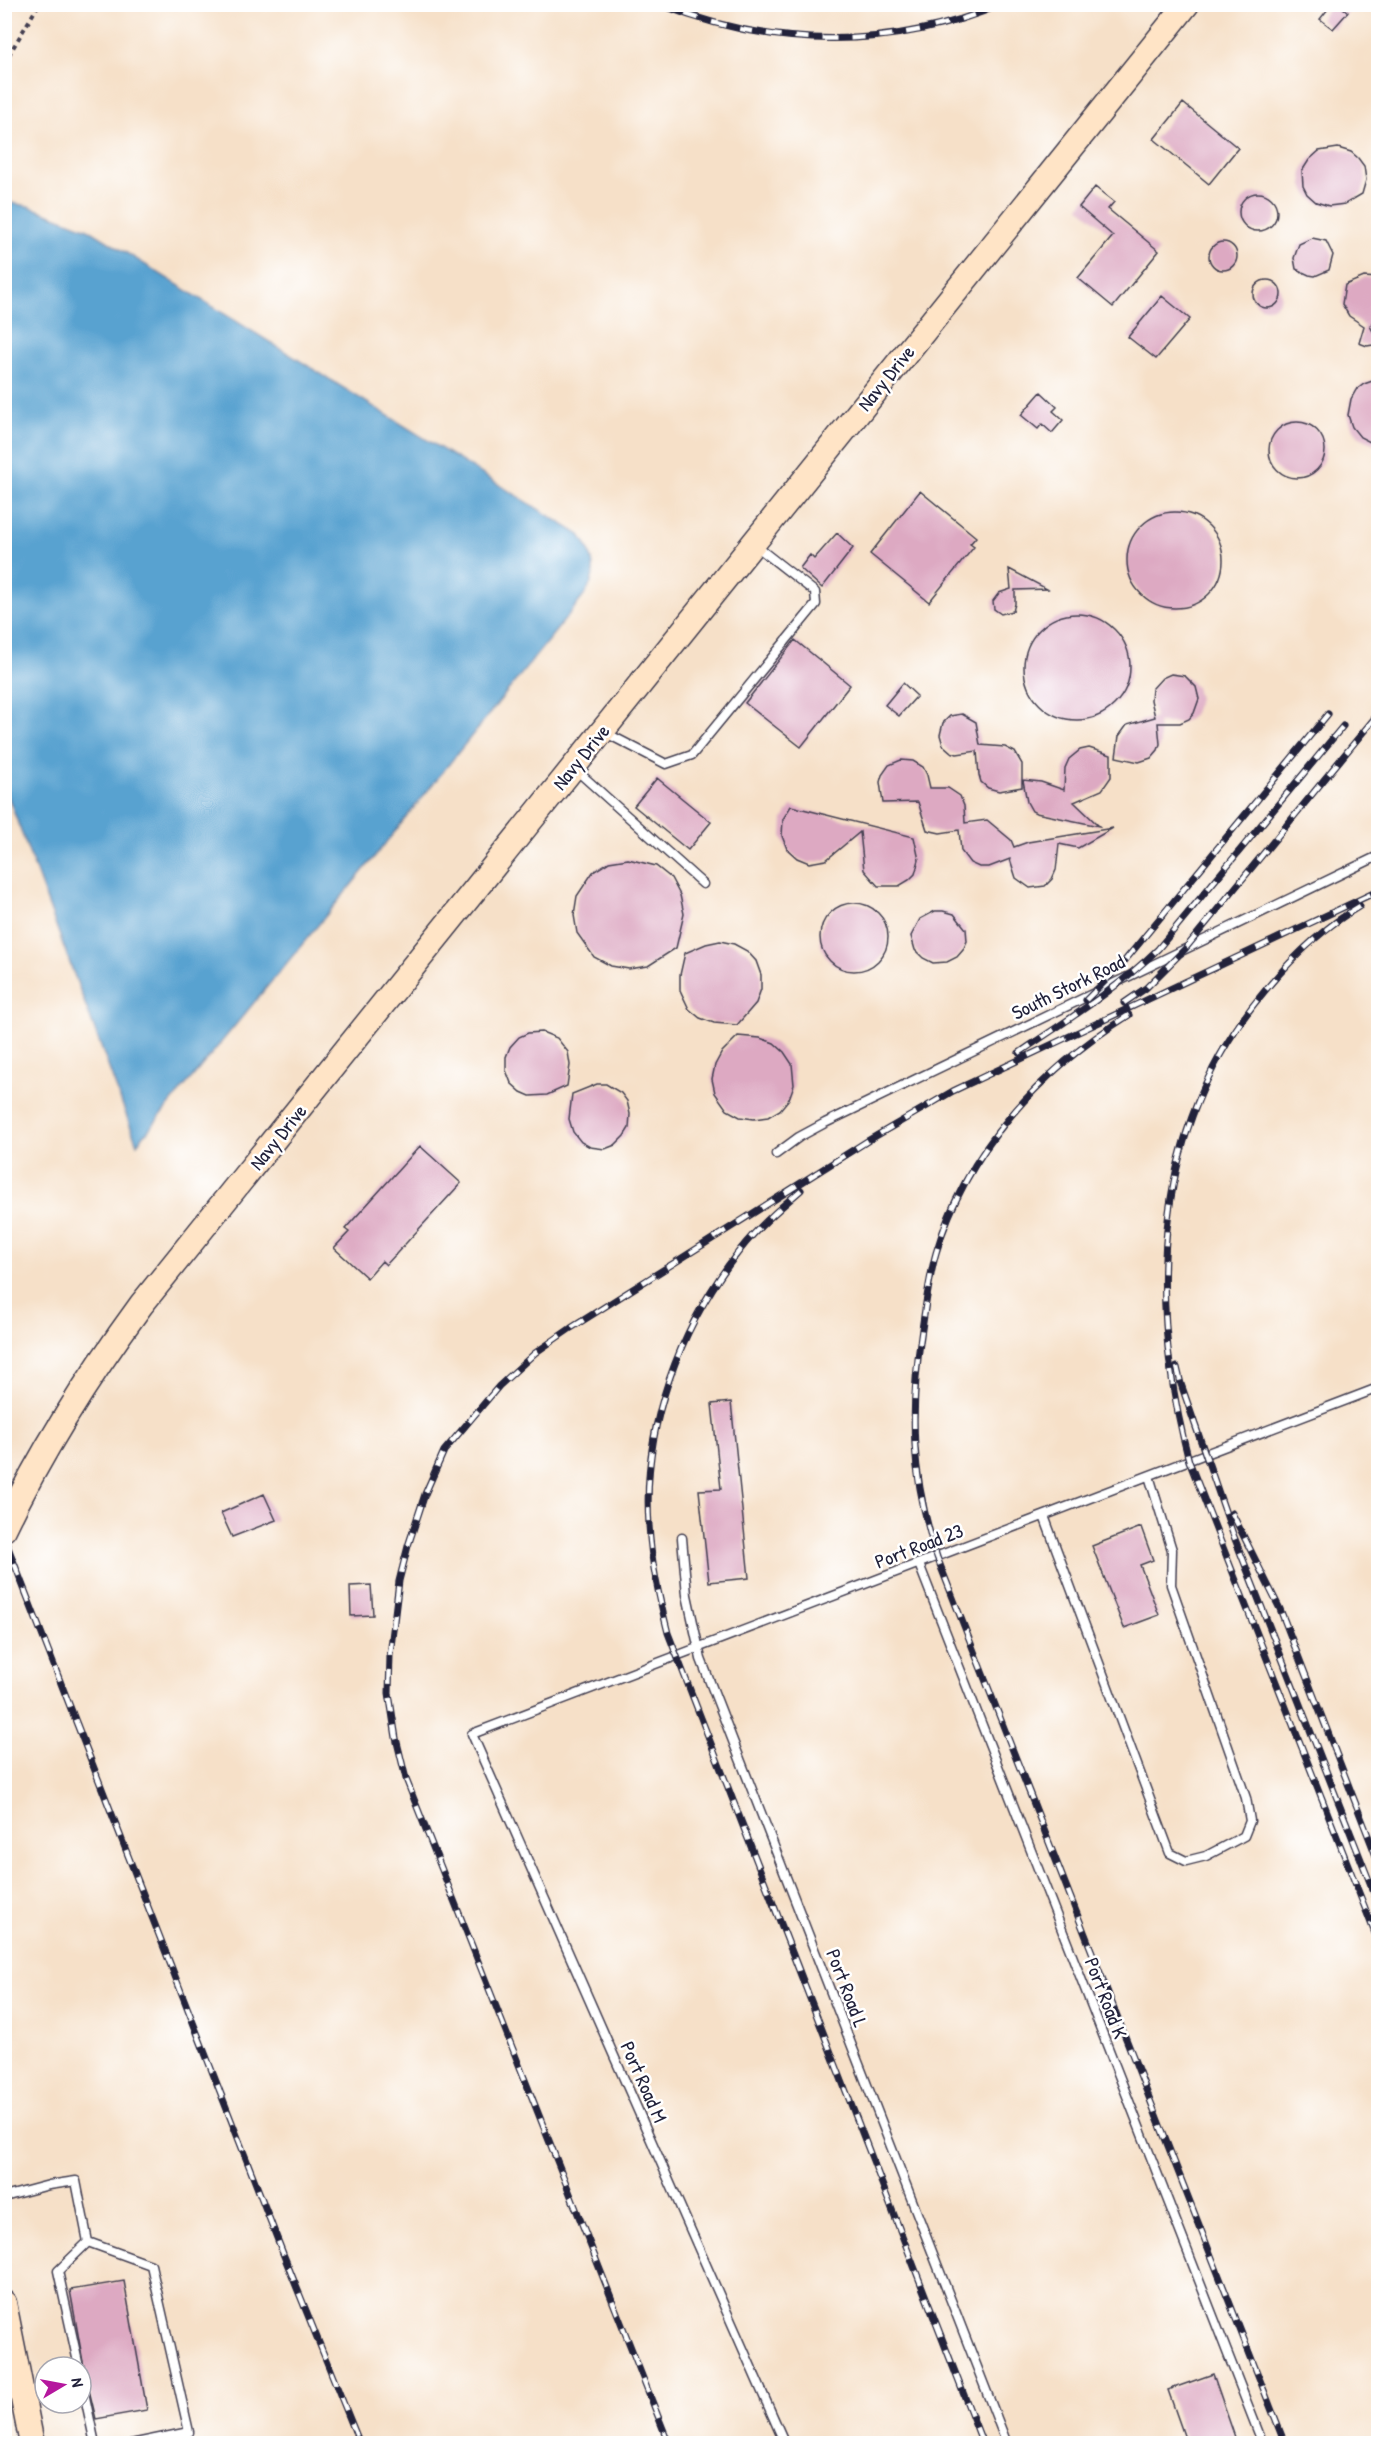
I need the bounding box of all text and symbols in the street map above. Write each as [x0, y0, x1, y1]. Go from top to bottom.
street label: Navy Drive [851, 339, 920, 416]
street label: Navy Drive [546, 718, 615, 795]
street label: South Stork Road [1007, 947, 1129, 1026]
street label: Navy Drive [243, 1098, 312, 1175]
street label: Port Road 23 [871, 1516, 967, 1575]
street label: Port Road L [820, 1945, 875, 2031]
street label: Port Road K [1079, 1953, 1134, 2043]
street label: Port Road M [615, 2037, 674, 2127]
north arrow [33, 2355, 93, 2415]
text: N [66, 2376, 89, 2389]

